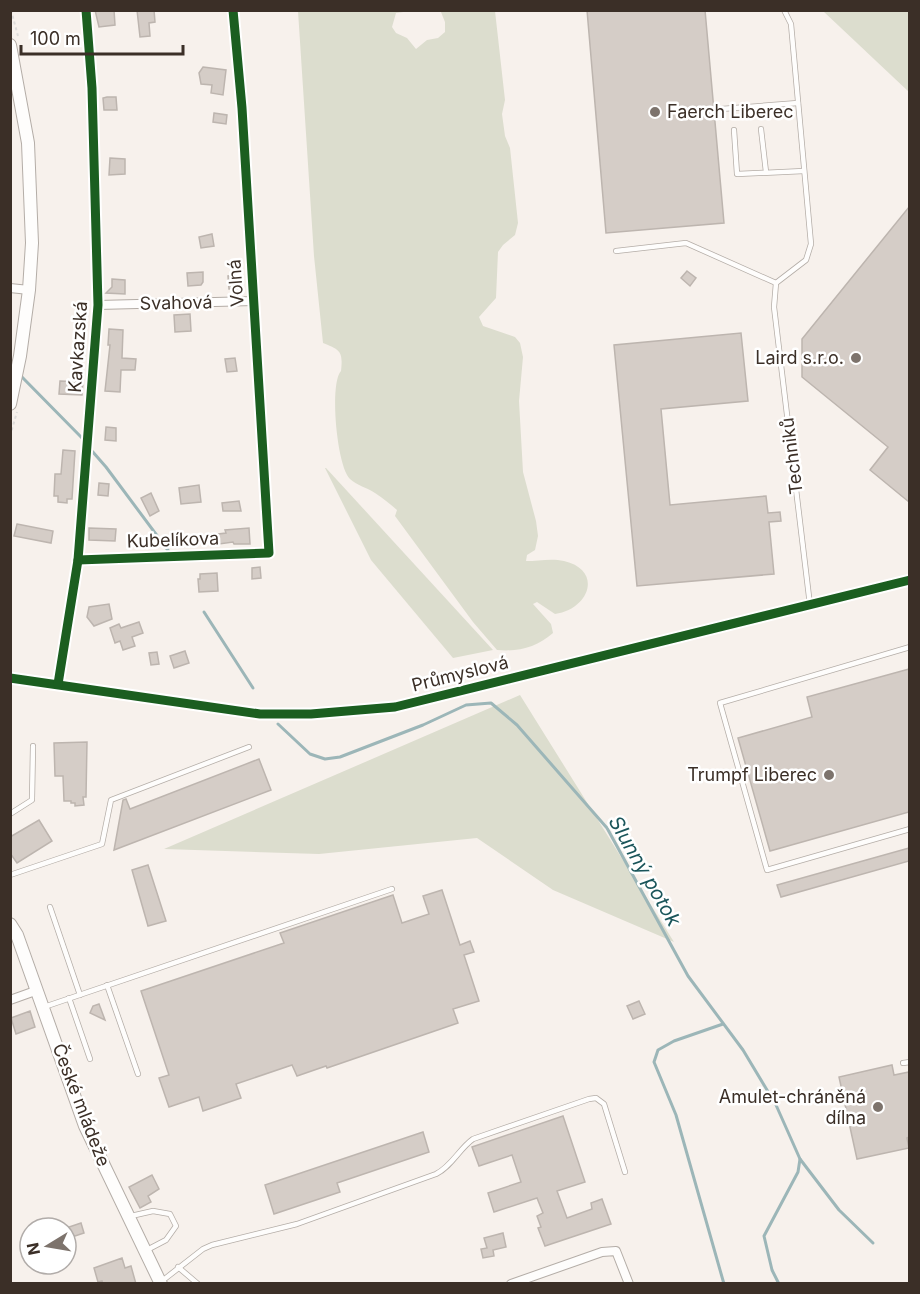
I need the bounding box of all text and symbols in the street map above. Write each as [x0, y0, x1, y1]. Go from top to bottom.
scale bar [21, 18, 183, 56]
text: 100 m [30, 28, 81, 49]
place label: Faerch Liberec [667, 101, 794, 122]
marker: Faerch Liberec [648, 105, 662, 119]
street label: Volná [223, 259, 248, 307]
street label: Svahová [139, 291, 213, 314]
street label: Kavkazská [64, 301, 91, 393]
place label: Laird s.r.o. [755, 347, 844, 368]
marker: Laird s.r.o. [849, 351, 863, 365]
street label: Techniků [776, 416, 807, 496]
street label: Kubelíkova [126, 527, 220, 552]
street label: Průmyslová [409, 651, 510, 696]
place label: Trumpf Liberec [687, 764, 817, 785]
marker: Trumpf Liberec [822, 768, 836, 782]
water label: Slunný potok [604, 812, 687, 931]
street label: České mládeže [48, 1040, 115, 1169]
place label: Amulet-chráněná dílna [719, 1086, 866, 1128]
marker: Amulet-chráněná dílna [871, 1100, 885, 1114]
north arrow [18, 1216, 78, 1276]
text: N [22, 1241, 44, 1257]

